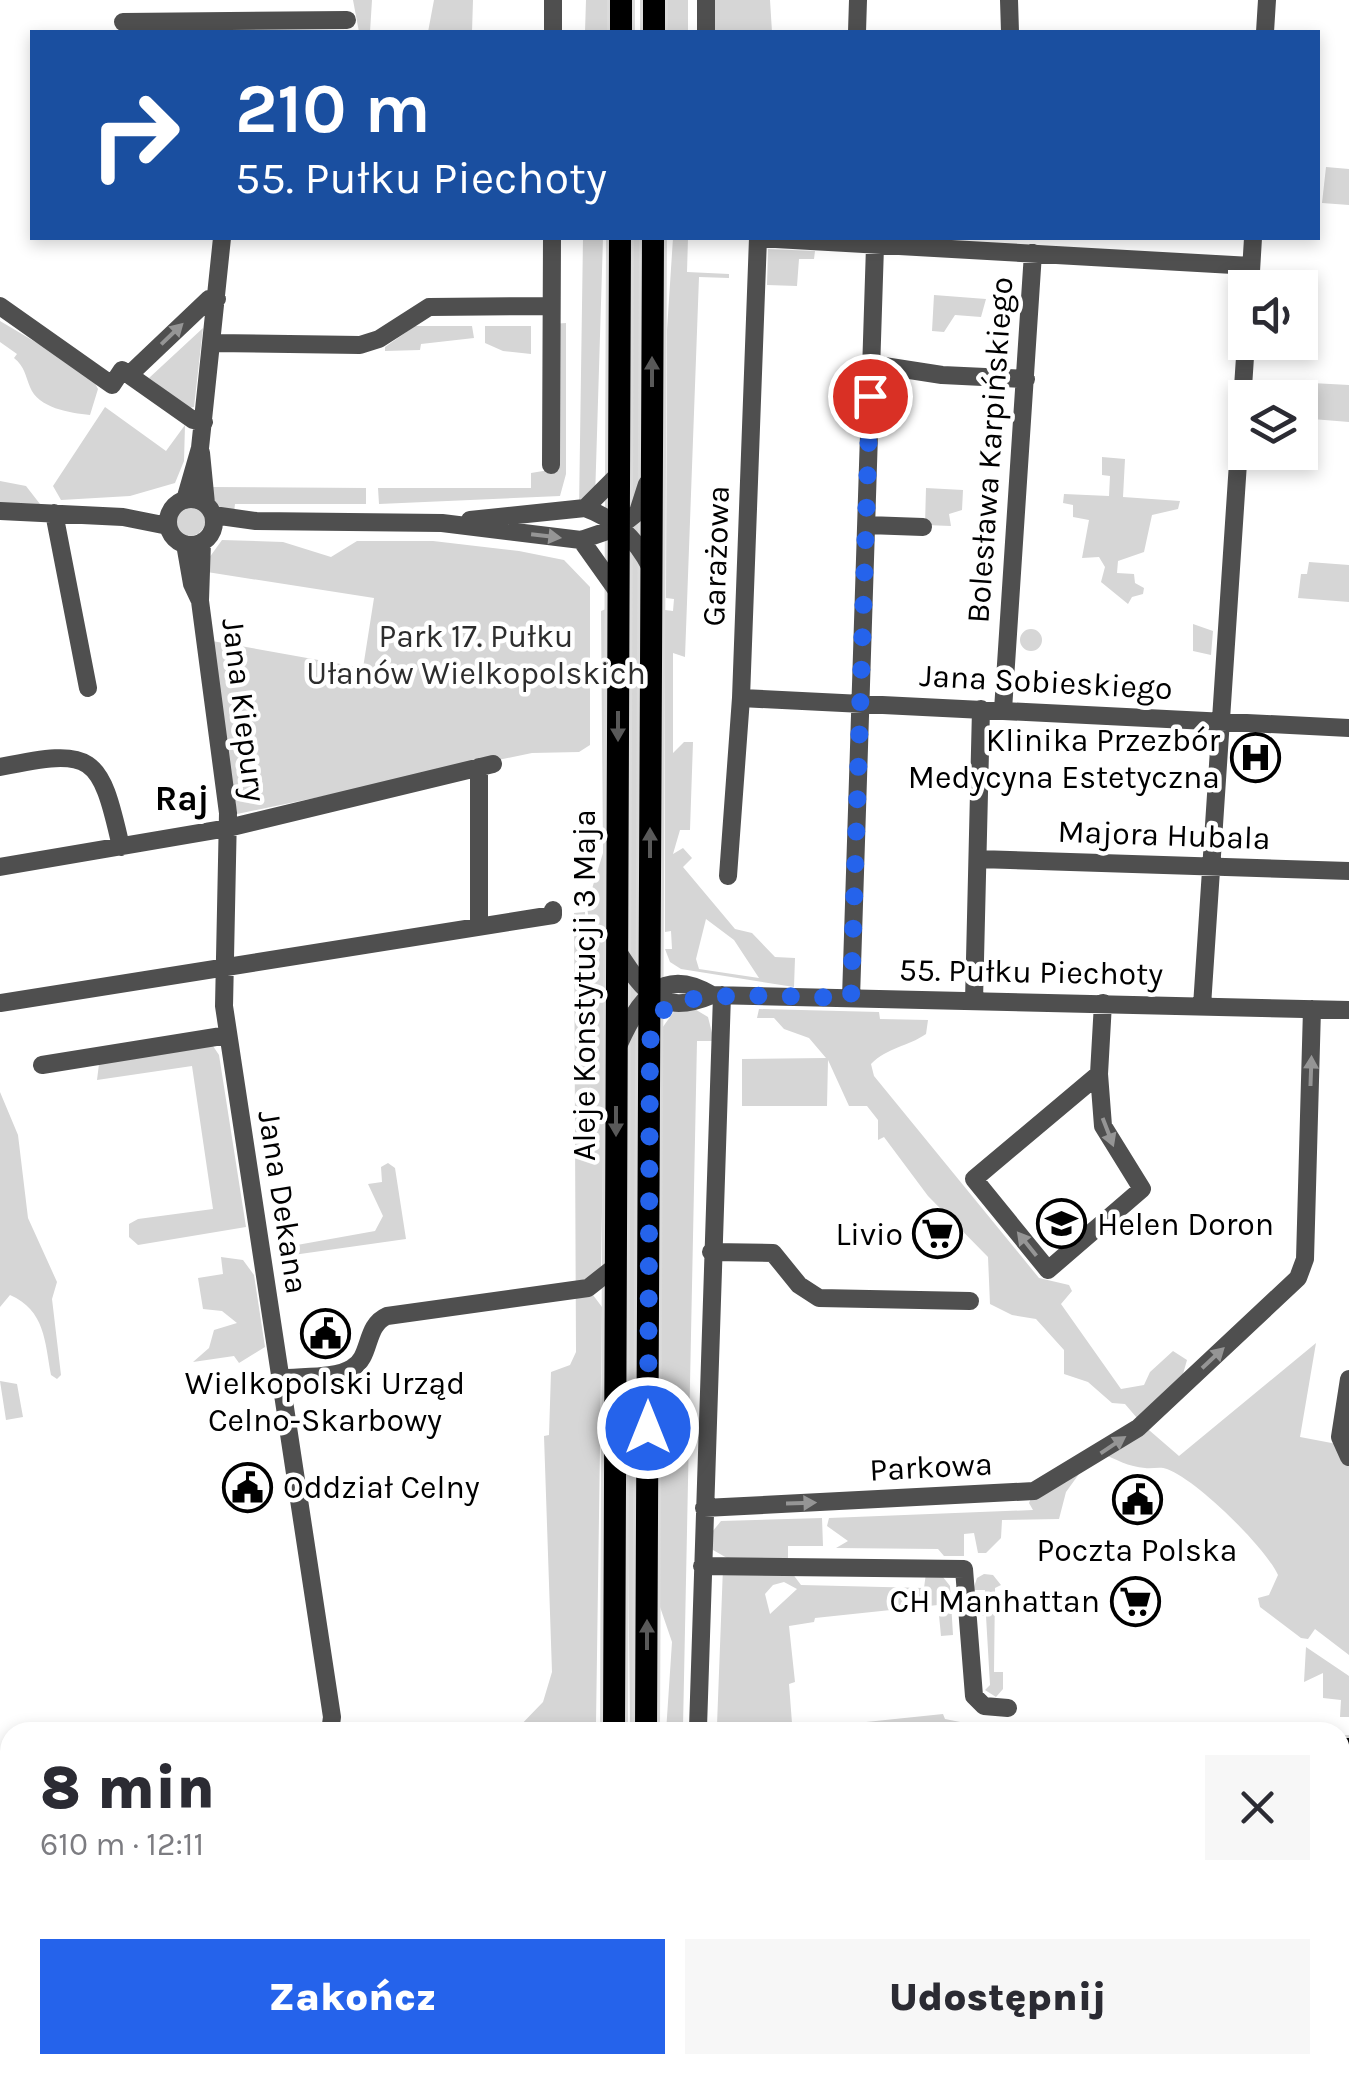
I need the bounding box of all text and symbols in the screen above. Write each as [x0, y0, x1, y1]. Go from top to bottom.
text: 210 m [235, 68, 431, 150]
icon: right [70, 70, 200, 200]
text: 55. Pułku Piechoty [235, 152, 607, 204]
map controls [1228, 270, 1318, 470]
button: sound [1228, 270, 1318, 360]
street label: Bolesława Karpińskiego [959, 276, 1021, 624]
one-way arrow [160, 323, 184, 346]
pin [828, 354, 913, 439]
one-way arrow [645, 356, 661, 388]
icon: arrive [843, 369, 898, 424]
button: layers [1228, 380, 1318, 470]
street label: Garażowa [695, 485, 737, 627]
one-way arrow [531, 528, 563, 544]
street label: Jana Kiepury [214, 616, 274, 804]
park label: Park 17. Pułku Ułanów Wielkopolskich [306, 618, 646, 692]
street label: Jana Sobieskiego [919, 657, 1173, 707]
one-way arrow [610, 710, 626, 742]
place label: Klinika Przezbór Medycyna Estetyczna [908, 722, 1220, 796]
hospital icon: Klinika Przezbór Medycyna Estetyczna [1229, 732, 1281, 784]
district label: Raj [155, 778, 209, 820]
street label: Aleje Konstytucji 3 Maja [566, 809, 603, 1161]
street label: Majora Hubala [1057, 813, 1271, 857]
one-way arrow [642, 827, 658, 859]
street label: 55. Pułku Piechoty [898, 951, 1164, 993]
one-way arrow [1303, 1054, 1319, 1086]
one-way arrow [608, 1105, 624, 1137]
street label: Jana Dekana [250, 1108, 316, 1296]
one-way arrow [1101, 1117, 1116, 1147]
school or university icon: Helen Doron [1036, 1198, 1088, 1250]
place label: Helen Doron [1097, 1206, 1274, 1243]
supermarket icon: Livio [912, 1208, 964, 1260]
place label: Livio [835, 1216, 903, 1253]
one-way arrow [1017, 1231, 1038, 1256]
public building icon: Wielkopolski Urząd Celno-Skarbowy [299, 1307, 351, 1359]
one-way arrow [1200, 1347, 1225, 1369]
place label: Wielkopolski Urząd Celno-Skarbowy [185, 1365, 465, 1439]
position arrow [596, 1376, 700, 1480]
one-way arrow [1099, 1436, 1126, 1455]
street label: Parkowa [869, 1445, 993, 1489]
public building icon: Oddział Celny [222, 1461, 274, 1513]
place label: Oddział Celny [283, 1469, 480, 1506]
public building icon: Poczta Polska [1111, 1474, 1163, 1526]
one-way arrow [785, 1495, 817, 1511]
place label: Poczta Polska [1037, 1532, 1237, 1569]
supermarket icon: CH Manhattan [1109, 1575, 1161, 1627]
place label: CH Manhattan [889, 1583, 1100, 1620]
one-way arrow [639, 1619, 655, 1651]
text: 8 min [40, 1753, 215, 1823]
button: close [1205, 1755, 1310, 1860]
text: 610 m · 12:11 [40, 1826, 204, 1863]
button: Zakończ [40, 1939, 665, 2054]
button: Udostępnij [685, 1939, 1310, 2054]

